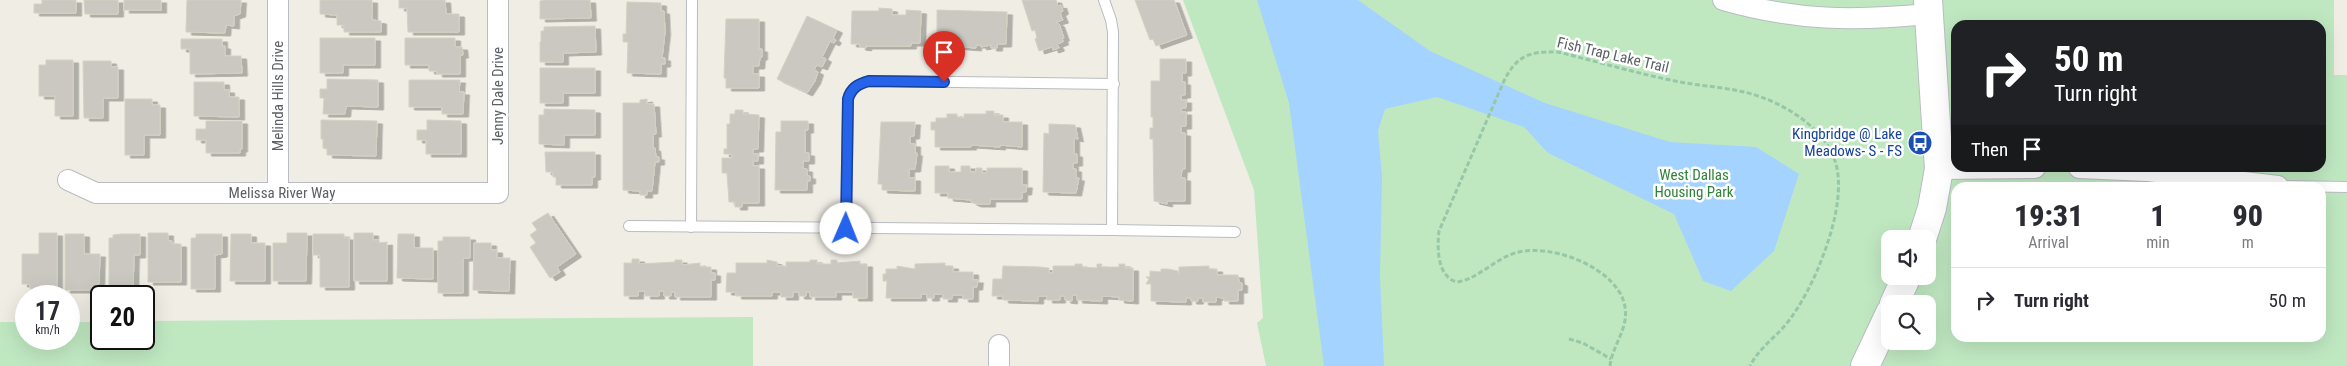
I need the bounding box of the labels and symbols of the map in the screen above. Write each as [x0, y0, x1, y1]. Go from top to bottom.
pin [923, 31, 965, 82]
street label: Fish Trap Lake Trail [1555, 33, 1671, 77]
street label: Melinda Hills Drive [269, 41, 287, 151]
street label: Jenny Dale Drive [489, 47, 507, 145]
place label: Kingbridge @ Lake Meadows- S - FS [1792, 125, 1902, 160]
bus stop icon: Kingbridge @ Lake Meadows- S - FS [1907, 130, 1933, 156]
park label: West Dallas Housing Park [1654, 166, 1734, 201]
street label: Melissa River Way [229, 184, 335, 202]
position arrow [819, 202, 871, 254]
speed limit sign: 20 [90, 285, 155, 350]

